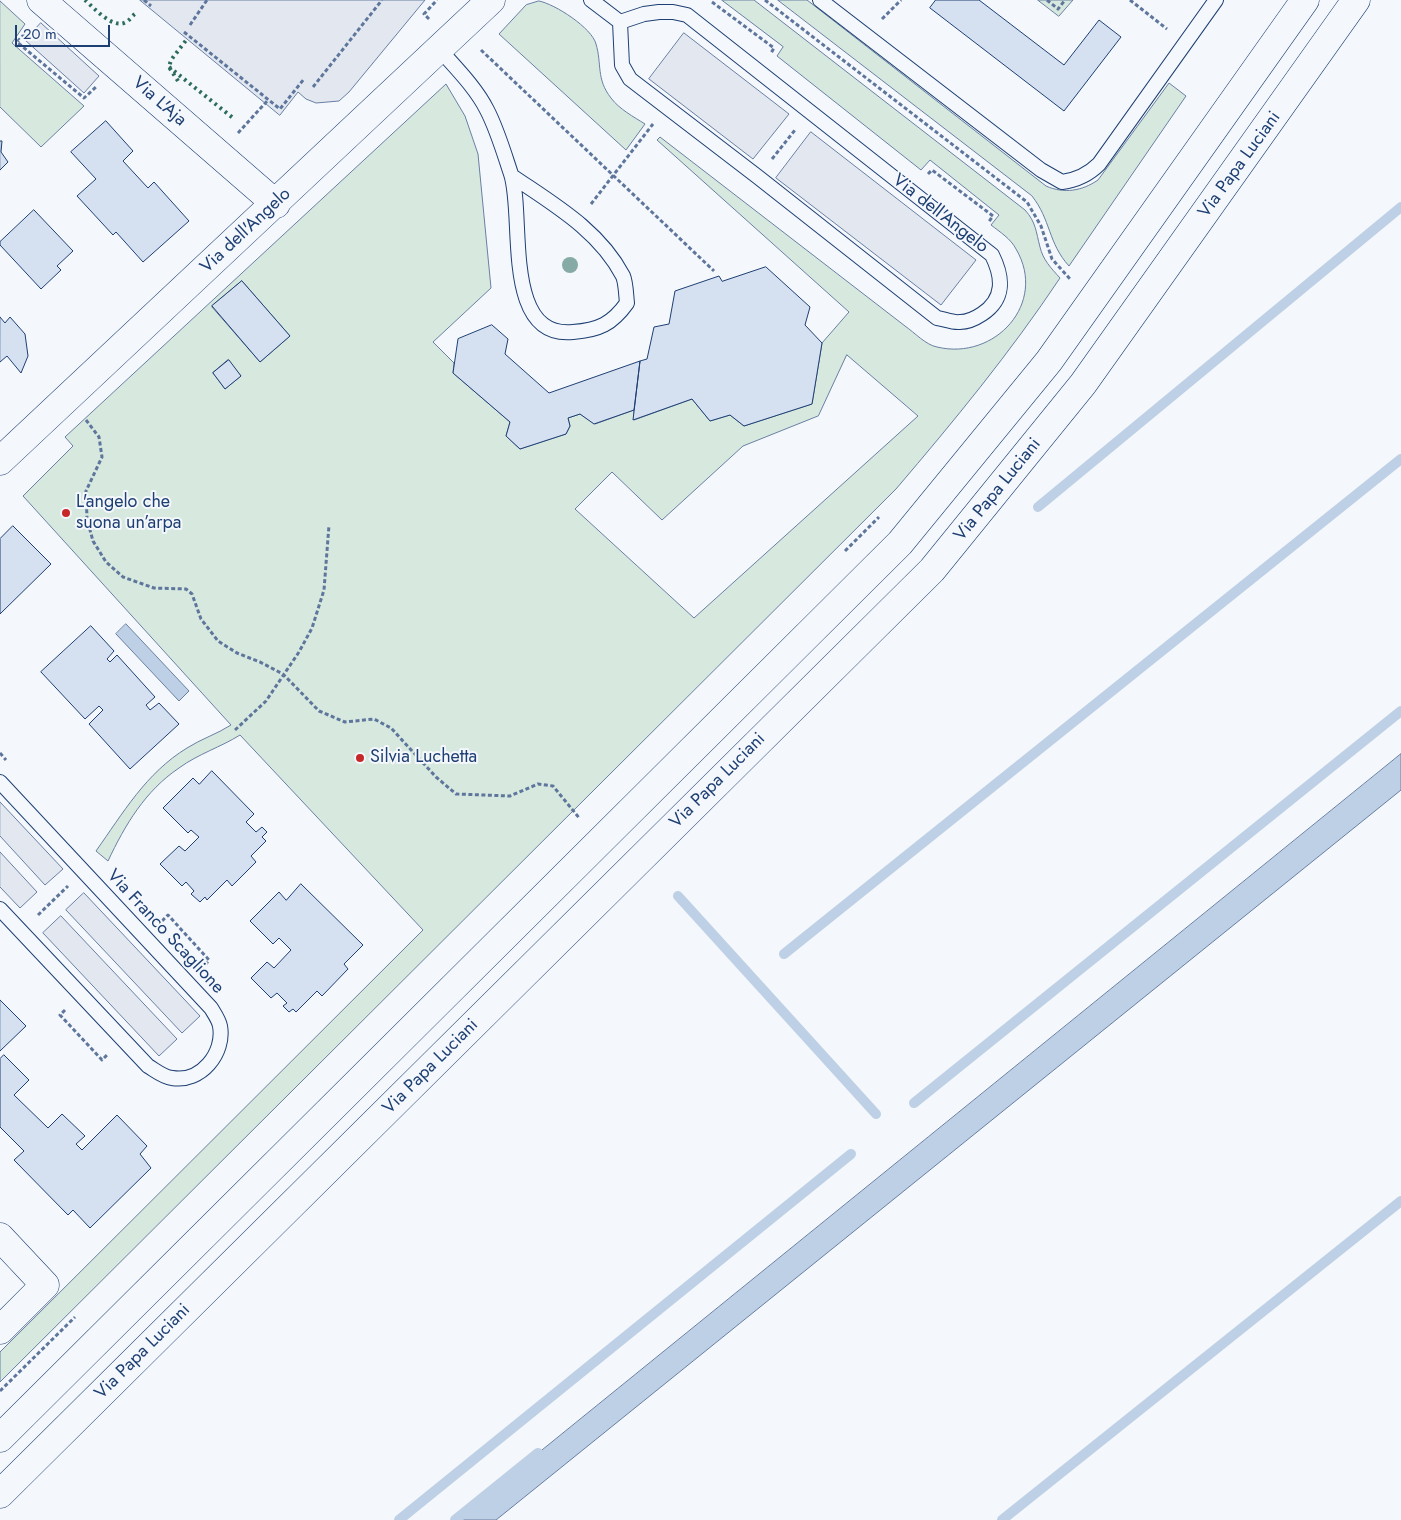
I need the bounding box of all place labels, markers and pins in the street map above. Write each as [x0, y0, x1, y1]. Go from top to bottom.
place label: L'angelo che suona un’arpa [76, 492, 181, 534]
marker: L'angelo che suona un’arpa [60, 507, 72, 519]
place label: Silvia Luchetta [370, 747, 477, 769]
marker: Silvia Luchetta [354, 752, 366, 764]

